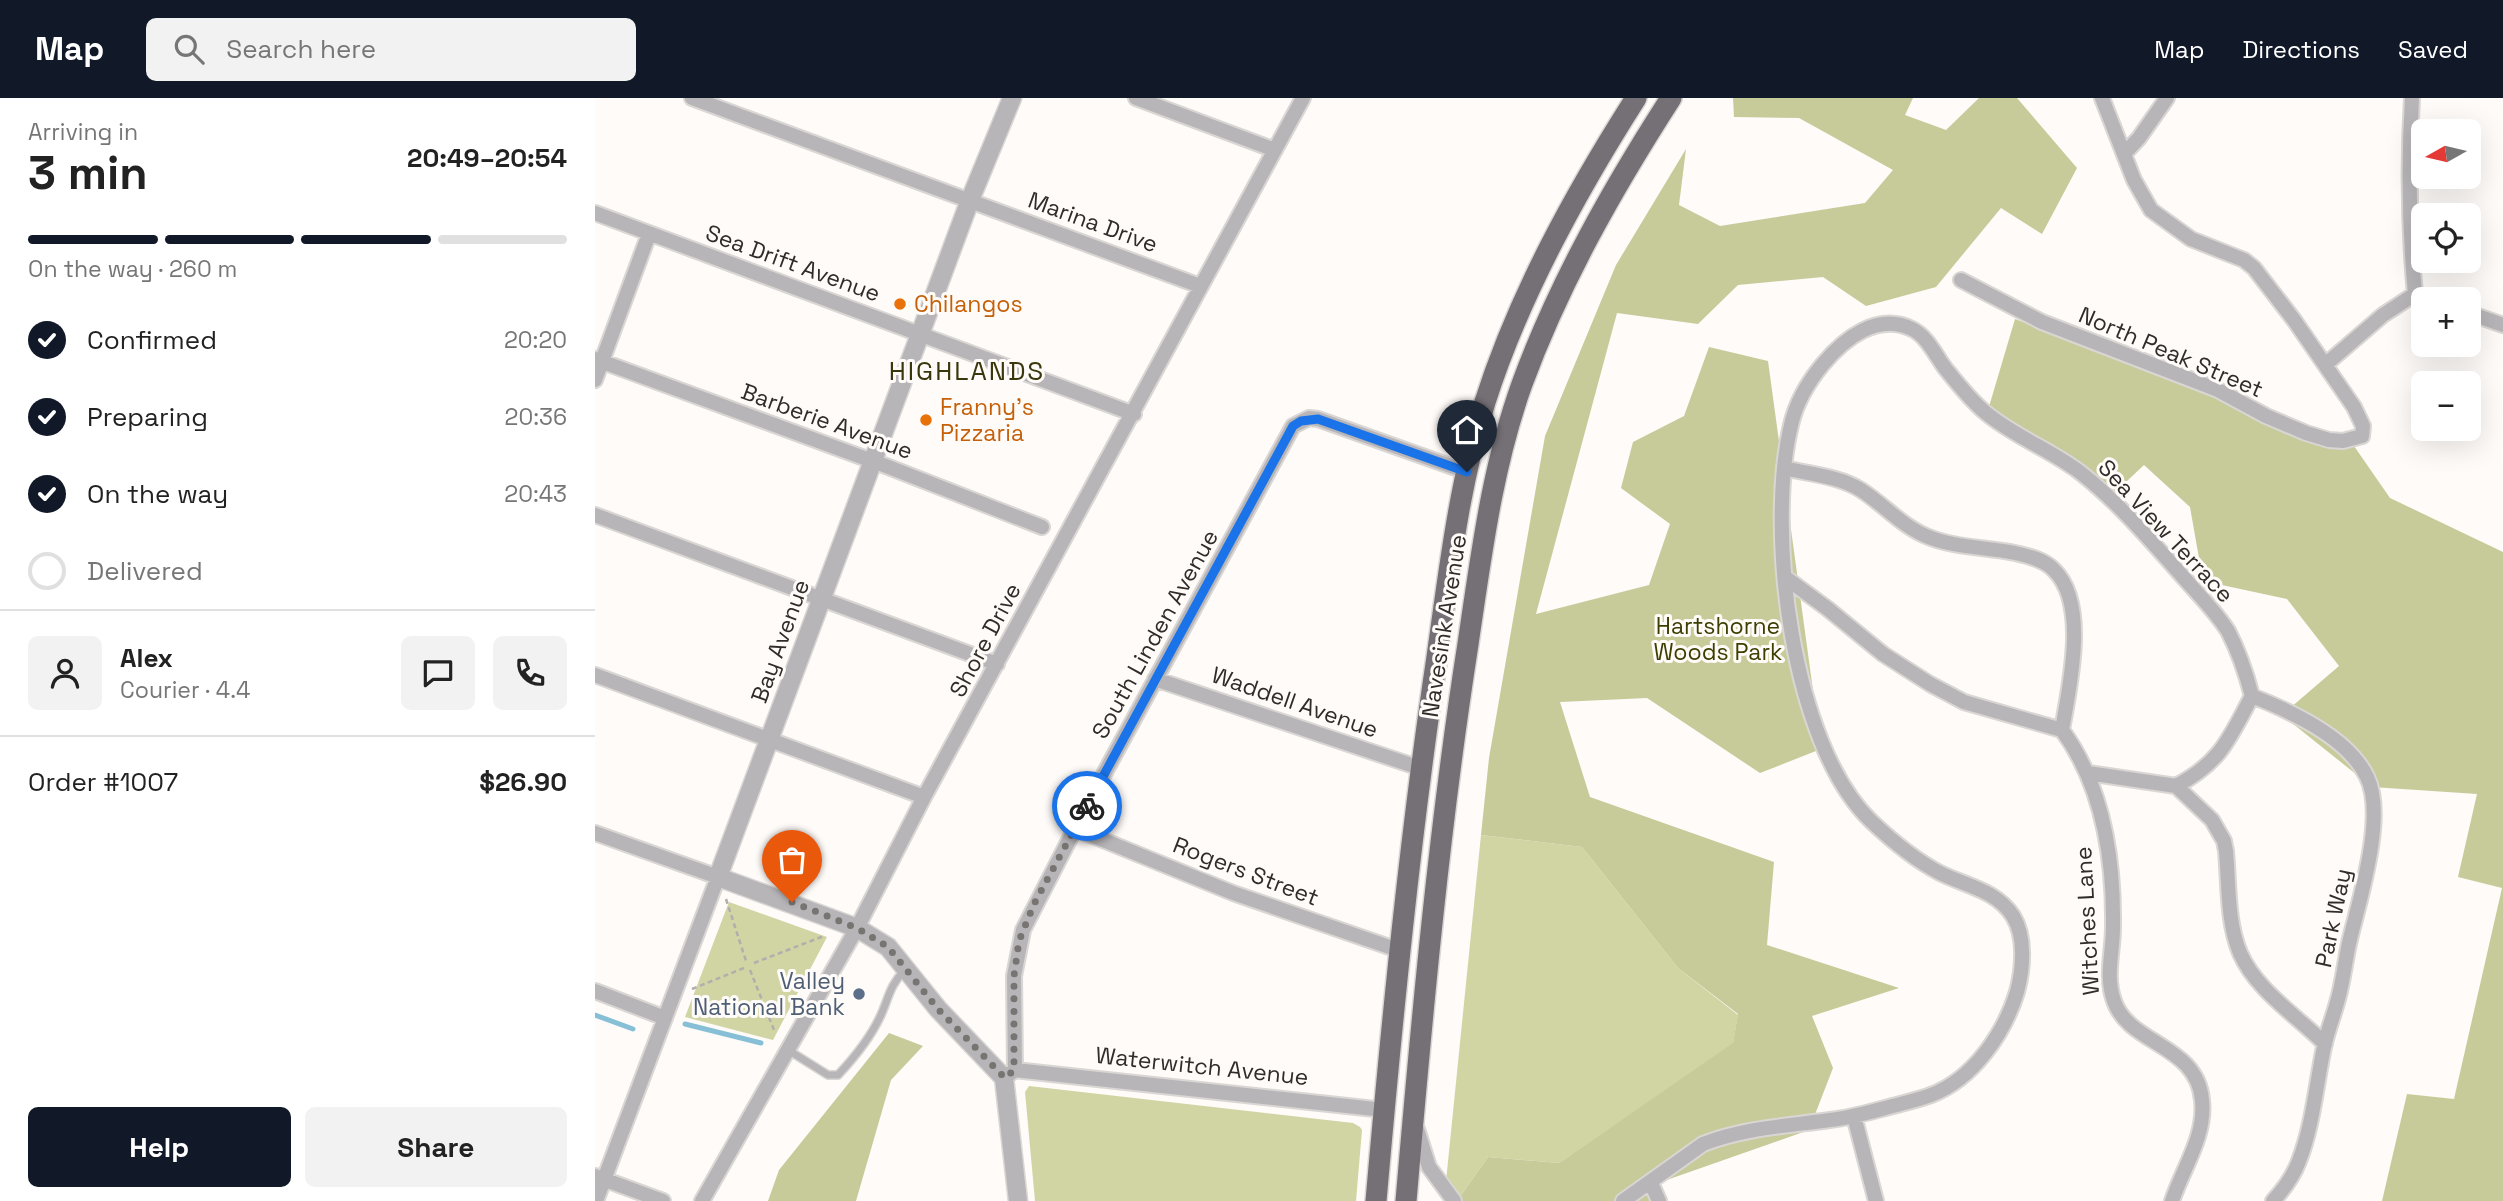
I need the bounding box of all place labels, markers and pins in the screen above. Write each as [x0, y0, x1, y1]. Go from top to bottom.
place label: Chilangos [914, 289, 1023, 319]
marker: Chilangos [892, 296, 908, 312]
place label: Franny's Pizzaria [940, 392, 1034, 448]
pin [1437, 400, 1497, 472]
marker: Franny's Pizzaria [918, 412, 934, 428]
pin [762, 830, 822, 902]
place label: Valley National Bank [693, 966, 845, 1022]
marker: Valley National Bank [851, 986, 867, 1002]

